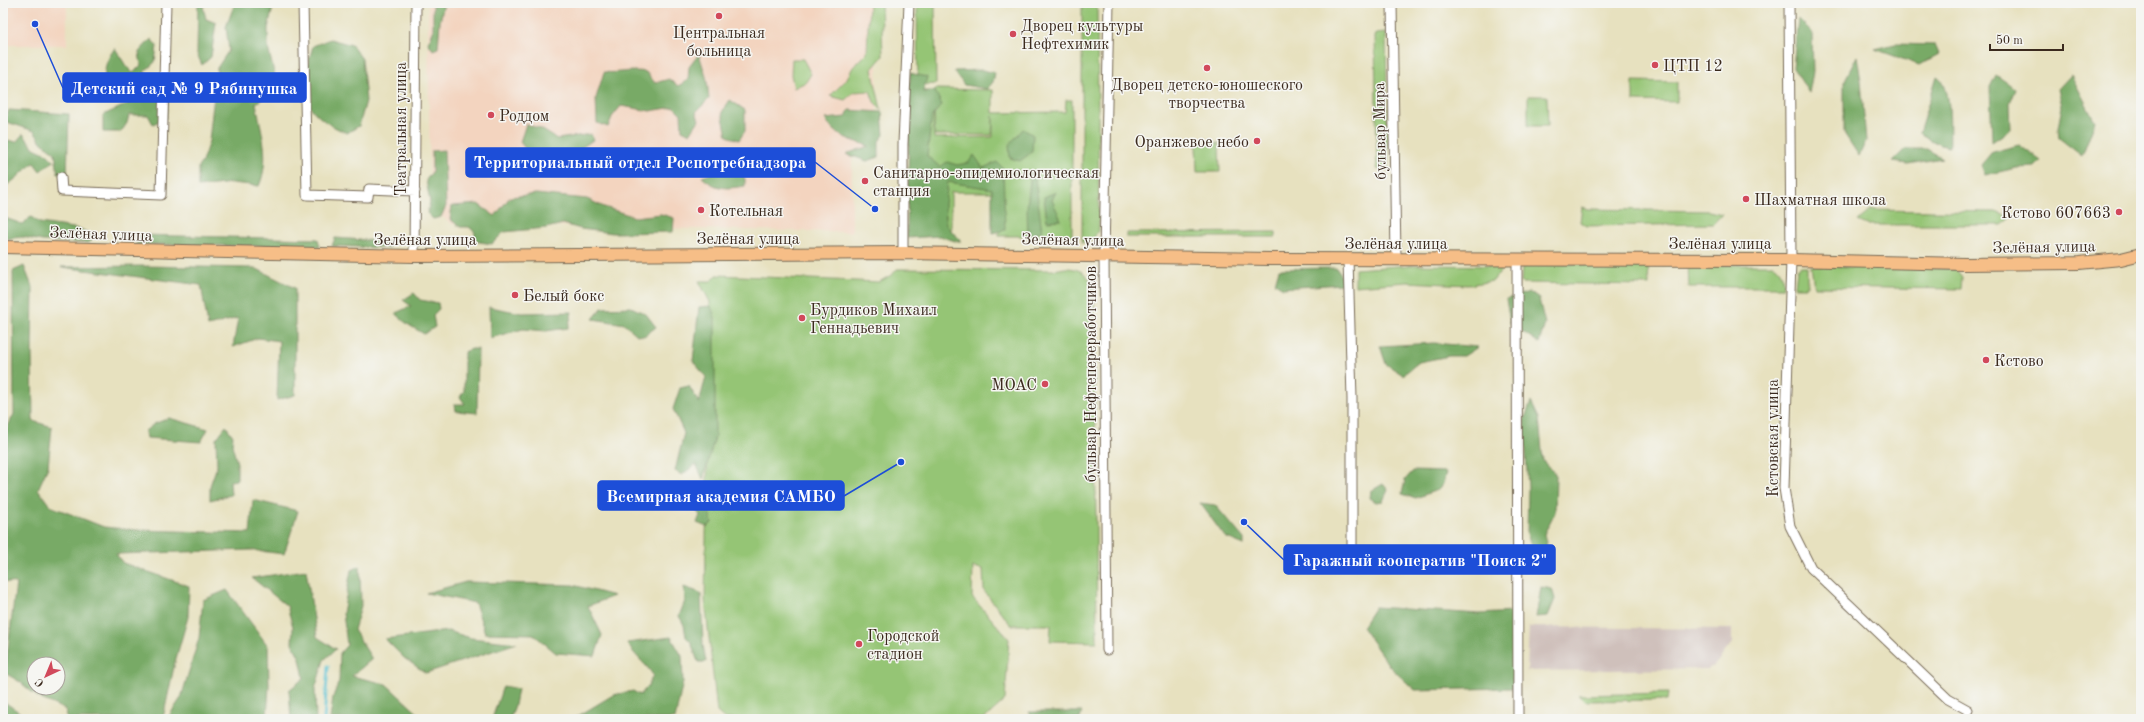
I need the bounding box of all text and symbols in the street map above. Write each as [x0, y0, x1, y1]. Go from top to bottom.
marker: Центральная больница [714, 11, 724, 21]
place label: Дворец культуры Нефтехимик [1021, 19, 1143, 53]
place label: Центральная больница [673, 26, 765, 60]
scale bar [1990, 26, 2063, 52]
marker: Дворец культуры Нефтехимик [1008, 29, 1018, 39]
text: 50 m [1996, 34, 2023, 47]
place label: ЦТП 12 [1663, 59, 1723, 75]
marker: ЦТП 12 [1650, 60, 1660, 70]
street label: Театральная улица [394, 62, 410, 196]
marker: Дворец детско-юношеского творчества [1202, 63, 1212, 73]
callout: Детский сад № 9 Рябинушка [63, 73, 306, 102]
place label: Дворец детско-юношеского творчества [1111, 78, 1303, 112]
text: Детский сад № 9 Рябинушка [71, 81, 298, 98]
street label: бульвар Мира [1372, 82, 1390, 180]
place label: Роддом [499, 109, 549, 125]
marker: Роддом [486, 110, 496, 120]
place label: Оранжевое небо [1135, 135, 1249, 151]
marker: Оранжевое небо [1252, 136, 1262, 146]
callout: Территориальный отдел Роспотребнадзора [466, 148, 815, 177]
text: Территориальный отдел Роспотребнадзора [474, 155, 807, 172]
place label: Санитарно-эпидемиологическая станция [873, 166, 1099, 200]
marker: Санитарно-эпидемиологическая станция [860, 176, 870, 186]
place label: Шахматная школа [1754, 193, 1886, 209]
marker: Шахматная школа [1741, 194, 1751, 204]
place label: Котельная [709, 204, 783, 220]
marker: Котельная [696, 205, 706, 215]
place label: Кстово 607663 [2001, 206, 2111, 222]
marker: Кстово 607663 [2114, 207, 2124, 217]
street label: Зелёная улица [49, 225, 153, 245]
street label: Зелёная улица [696, 232, 800, 248]
street label: Зелёная улица [1021, 232, 1125, 250]
street label: Зелёная улица [373, 233, 477, 249]
street label: Зелёная улица [1344, 237, 1448, 253]
street label: Зелёная улица [1668, 237, 1772, 253]
street label: Зелёная улица [1992, 239, 2096, 257]
street label: бульвар Нефтепереработчиков [1084, 266, 1100, 482]
place label: Белый бокс [523, 289, 604, 305]
marker: Белый бокс [510, 290, 520, 300]
place label: Бурдиков Михаил Геннадьевич [810, 303, 937, 337]
marker: Бурдиков Михаил Геннадьевич [797, 313, 807, 323]
place label: Кстово [1994, 354, 2044, 370]
marker: Кстово [1981, 355, 1991, 365]
place label: МОАС [991, 378, 1037, 394]
marker: МОАС [1040, 379, 1050, 389]
street label: Кстовская улица [1766, 379, 1782, 497]
callout: Всемирная академия САМБО [598, 481, 844, 510]
text: Всемирная академия САМБО [606, 489, 836, 506]
callout: Гаражный кооператив "Поиск 2" [1284, 545, 1555, 574]
text: Гаражный кооператив "Поиск 2" [1293, 553, 1547, 570]
place label: Городской стадион [867, 629, 939, 663]
marker: Городской стадион [854, 639, 864, 649]
north arrow [26, 656, 66, 696]
text: С [34, 676, 47, 689]

